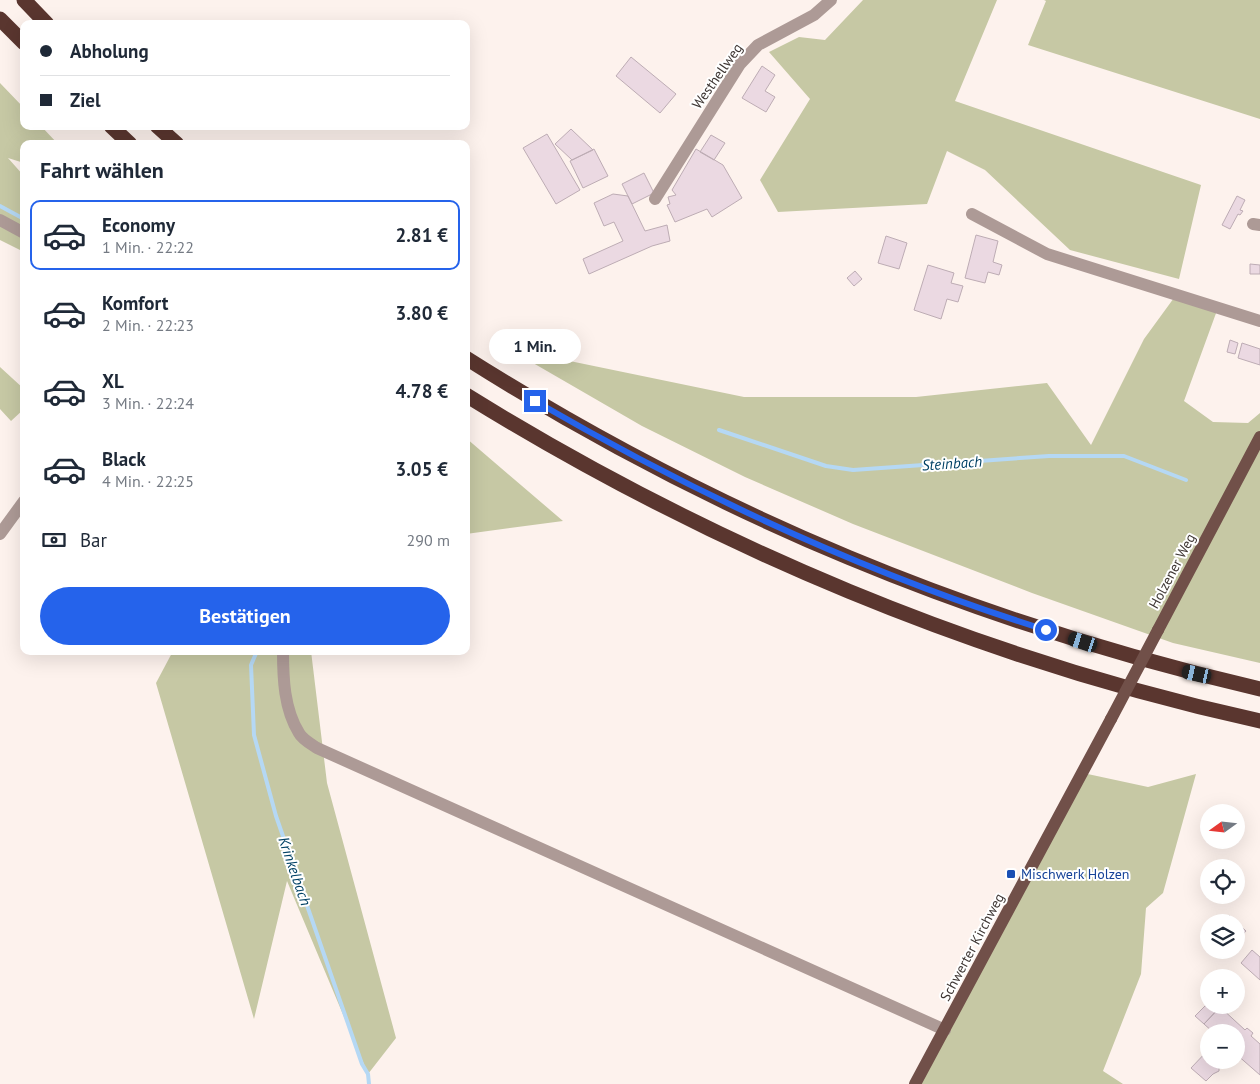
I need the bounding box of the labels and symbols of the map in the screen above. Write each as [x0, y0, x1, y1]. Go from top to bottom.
street label: Westhellweg [688, 40, 746, 112]
callout: 1 Min. [489, 328, 581, 364]
route end [524, 390, 546, 412]
water label: Steinbach [921, 451, 983, 475]
street label: Holzener Weg [1145, 530, 1199, 612]
route start [1035, 619, 1057, 641]
car [1066, 630, 1099, 654]
car [1180, 663, 1213, 685]
north arrow [1200, 804, 1245, 849]
water label: Krinkelbach [274, 834, 316, 908]
place label: Mischwerk Holzen [1021, 865, 1130, 883]
marker: Mischwerk Holzen [1005, 868, 1017, 880]
street label: Schwerter Kirchweg [936, 890, 1008, 1004]

